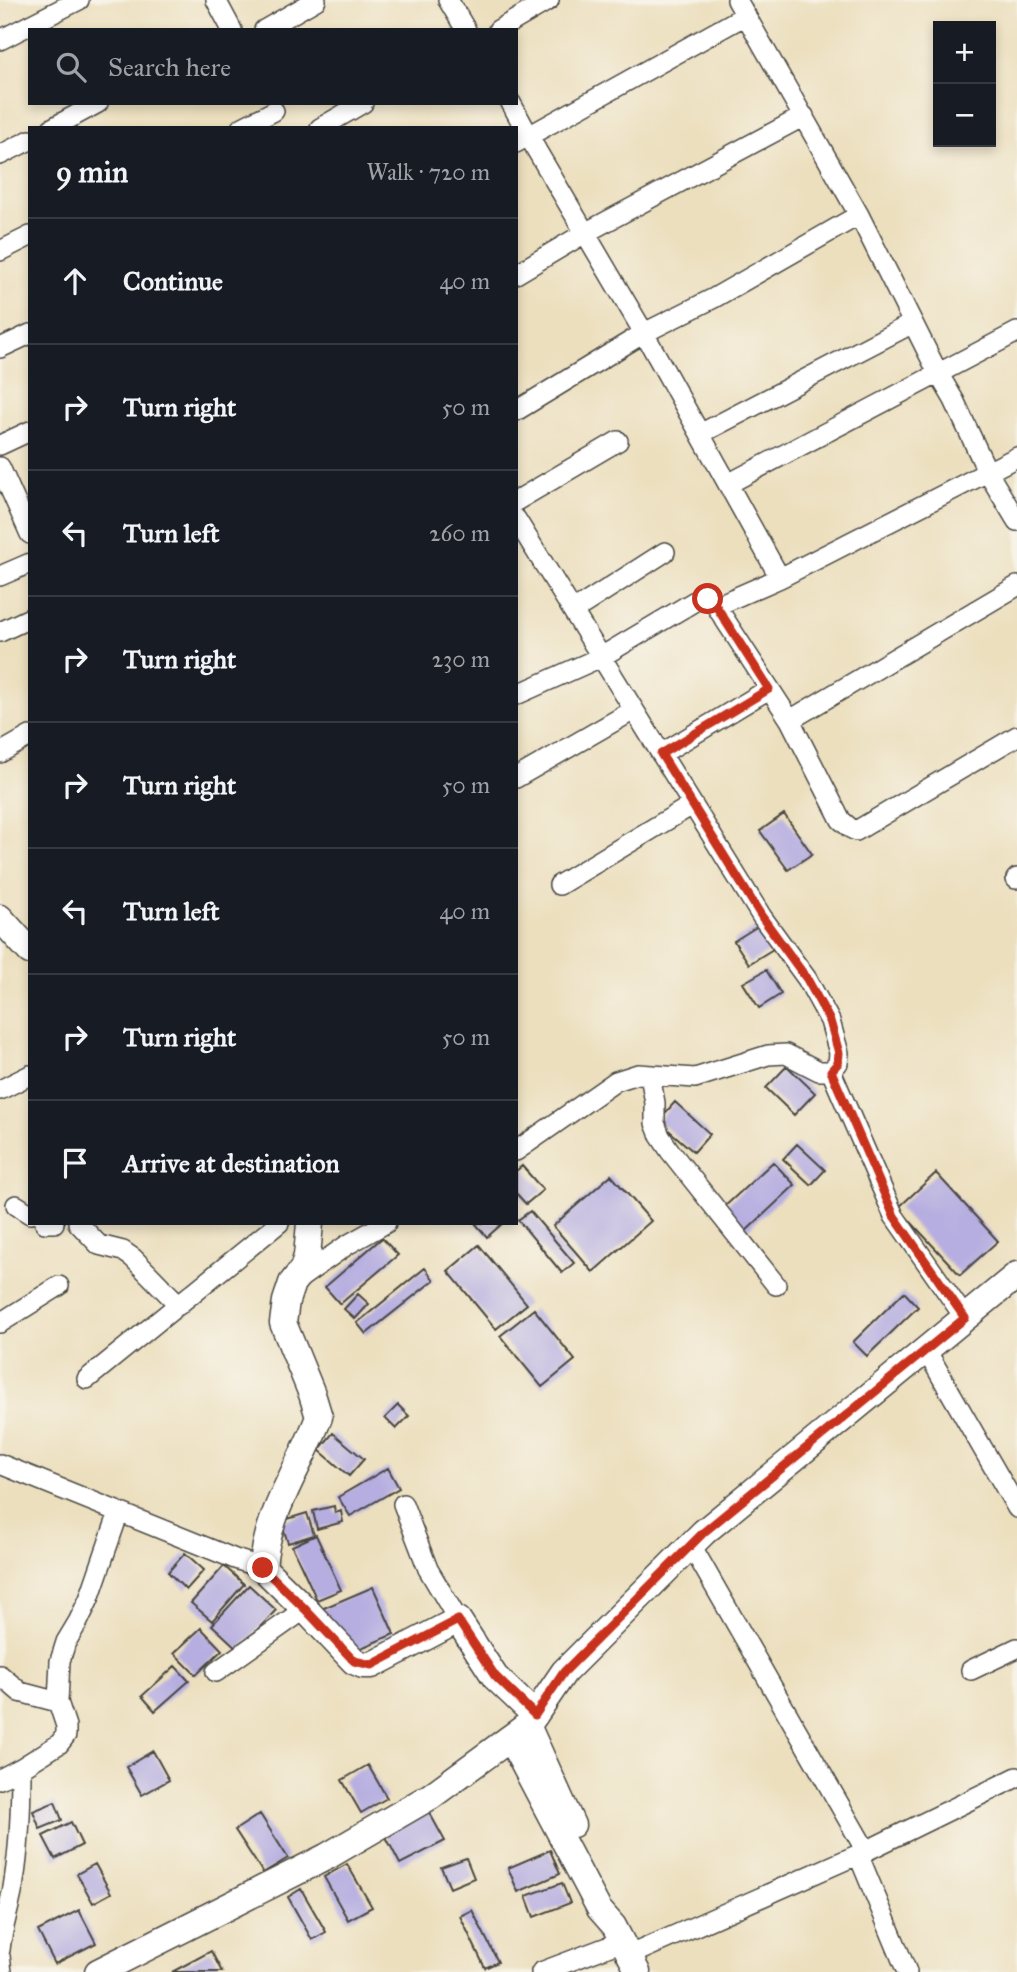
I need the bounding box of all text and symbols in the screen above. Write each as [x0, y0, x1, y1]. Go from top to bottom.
map controls [933, 21, 996, 147]
button: + [933, 21, 996, 84]
search box [28, 28, 518, 105]
icon: search [52, 48, 90, 86]
text: Search here [108, 51, 231, 83]
button: − [933, 84, 996, 147]
text: 9 min [56, 154, 128, 190]
text: Walk · 720 m [366, 158, 490, 186]
icon: ahead [56, 262, 94, 300]
text: Continue [123, 265, 223, 297]
text: 40 m [440, 267, 490, 295]
icon: right [56, 388, 94, 426]
text: Turn right [123, 391, 236, 423]
text: 50 m [442, 393, 490, 421]
icon: left [56, 514, 94, 552]
text: Turn left [123, 517, 219, 549]
text: 260 m [429, 519, 490, 547]
route start [692, 583, 723, 614]
icon: right [56, 640, 94, 678]
text: Turn right [123, 643, 236, 675]
text: 230 m [432, 645, 490, 673]
icon: right [56, 766, 94, 804]
text: Turn right [123, 769, 236, 801]
text: 50 m [442, 771, 490, 799]
icon: left [56, 892, 94, 930]
text: Turn left [123, 895, 219, 927]
text: 40 m [440, 897, 490, 925]
icon: right [56, 1018, 94, 1056]
text: Turn right [123, 1021, 236, 1053]
text: 50 m [442, 1023, 490, 1051]
icon: arrive [56, 1144, 94, 1182]
text: Arrive at destination [123, 1147, 340, 1179]
route end [247, 1552, 278, 1583]

